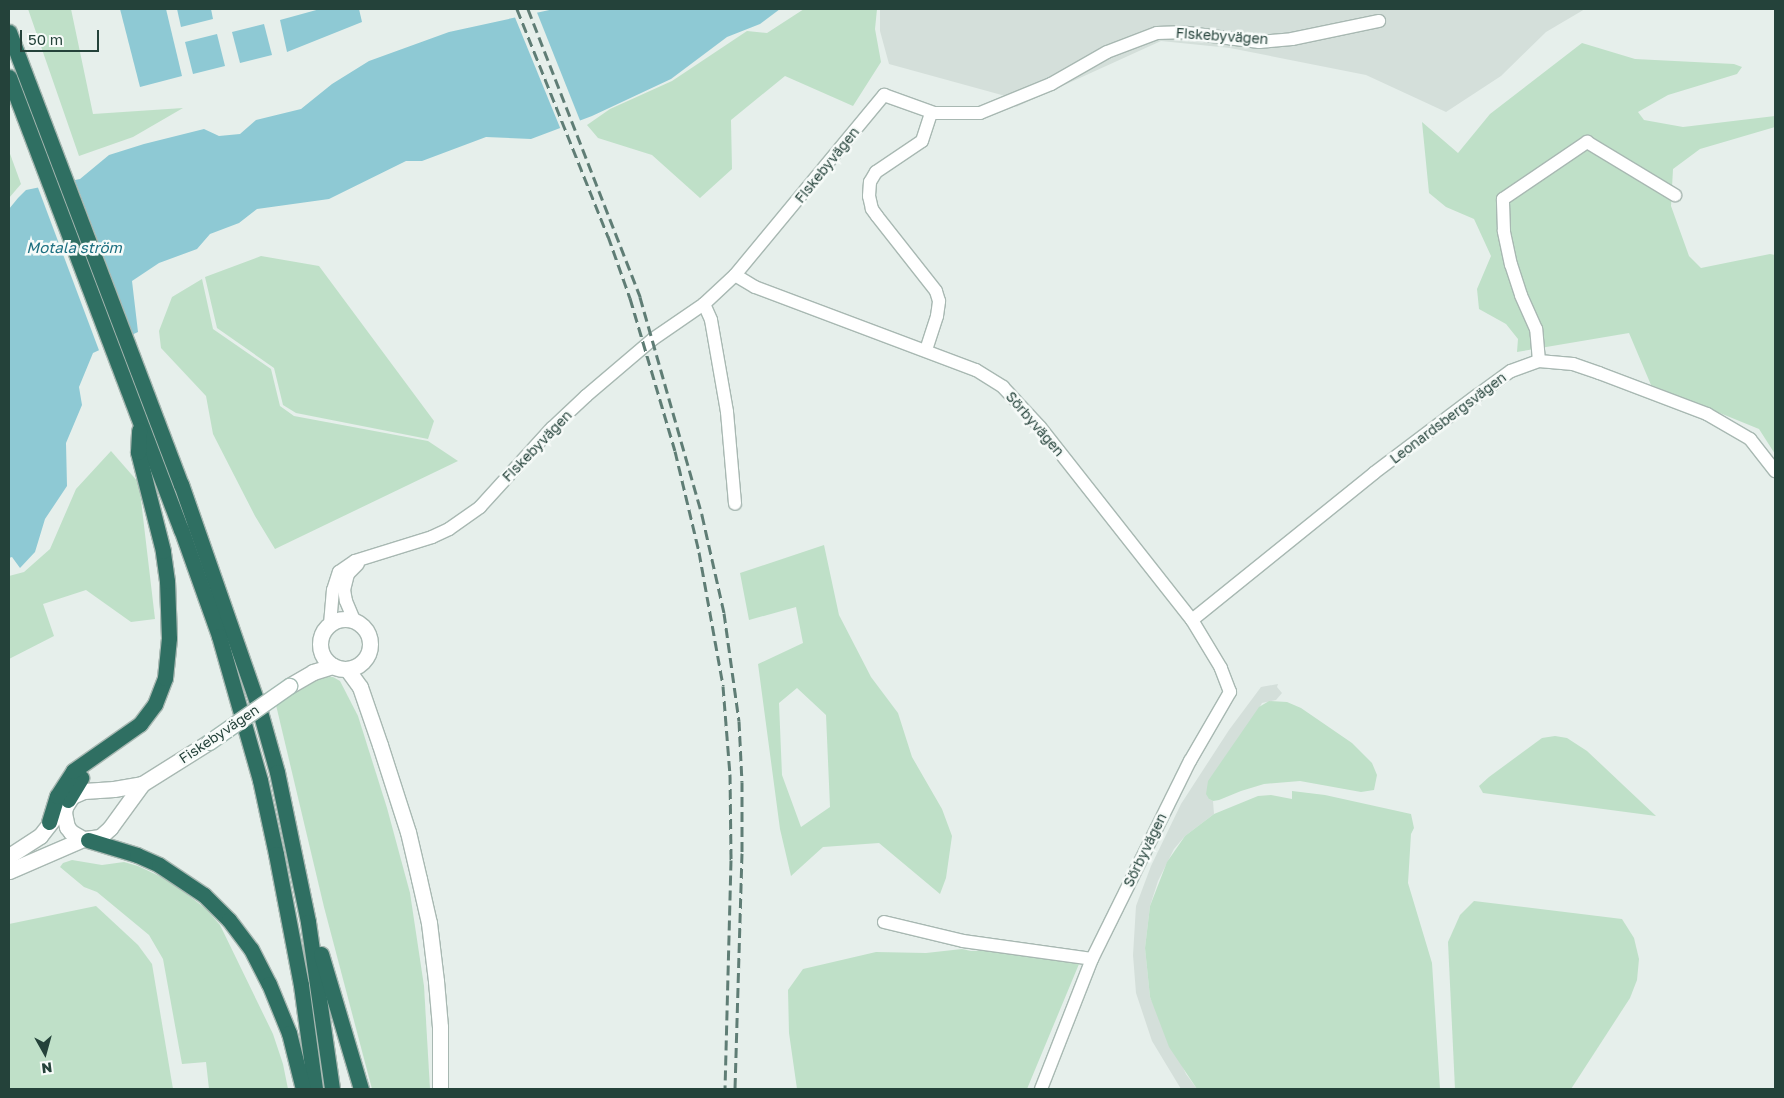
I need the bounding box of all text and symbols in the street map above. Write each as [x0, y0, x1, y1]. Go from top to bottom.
scale bar [22, 20, 101, 52]
street label: Fiskebyvägen [1175, 24, 1269, 48]
text: 50 m [28, 30, 63, 48]
street label: Fiskebyvägen [791, 124, 863, 206]
water label: Motala ström [26, 239, 122, 257]
street label: Leonardsbergsvägen [1387, 369, 1509, 467]
street label: Sörbyvägen [1002, 388, 1068, 460]
street label: Fiskebyvägen [499, 407, 575, 485]
street label: Fiskebyvägen [176, 701, 262, 767]
street label: Sörbyvägen [1120, 810, 1170, 890]
north arrow [20, 1028, 70, 1078]
text: N [41, 1059, 53, 1077]

